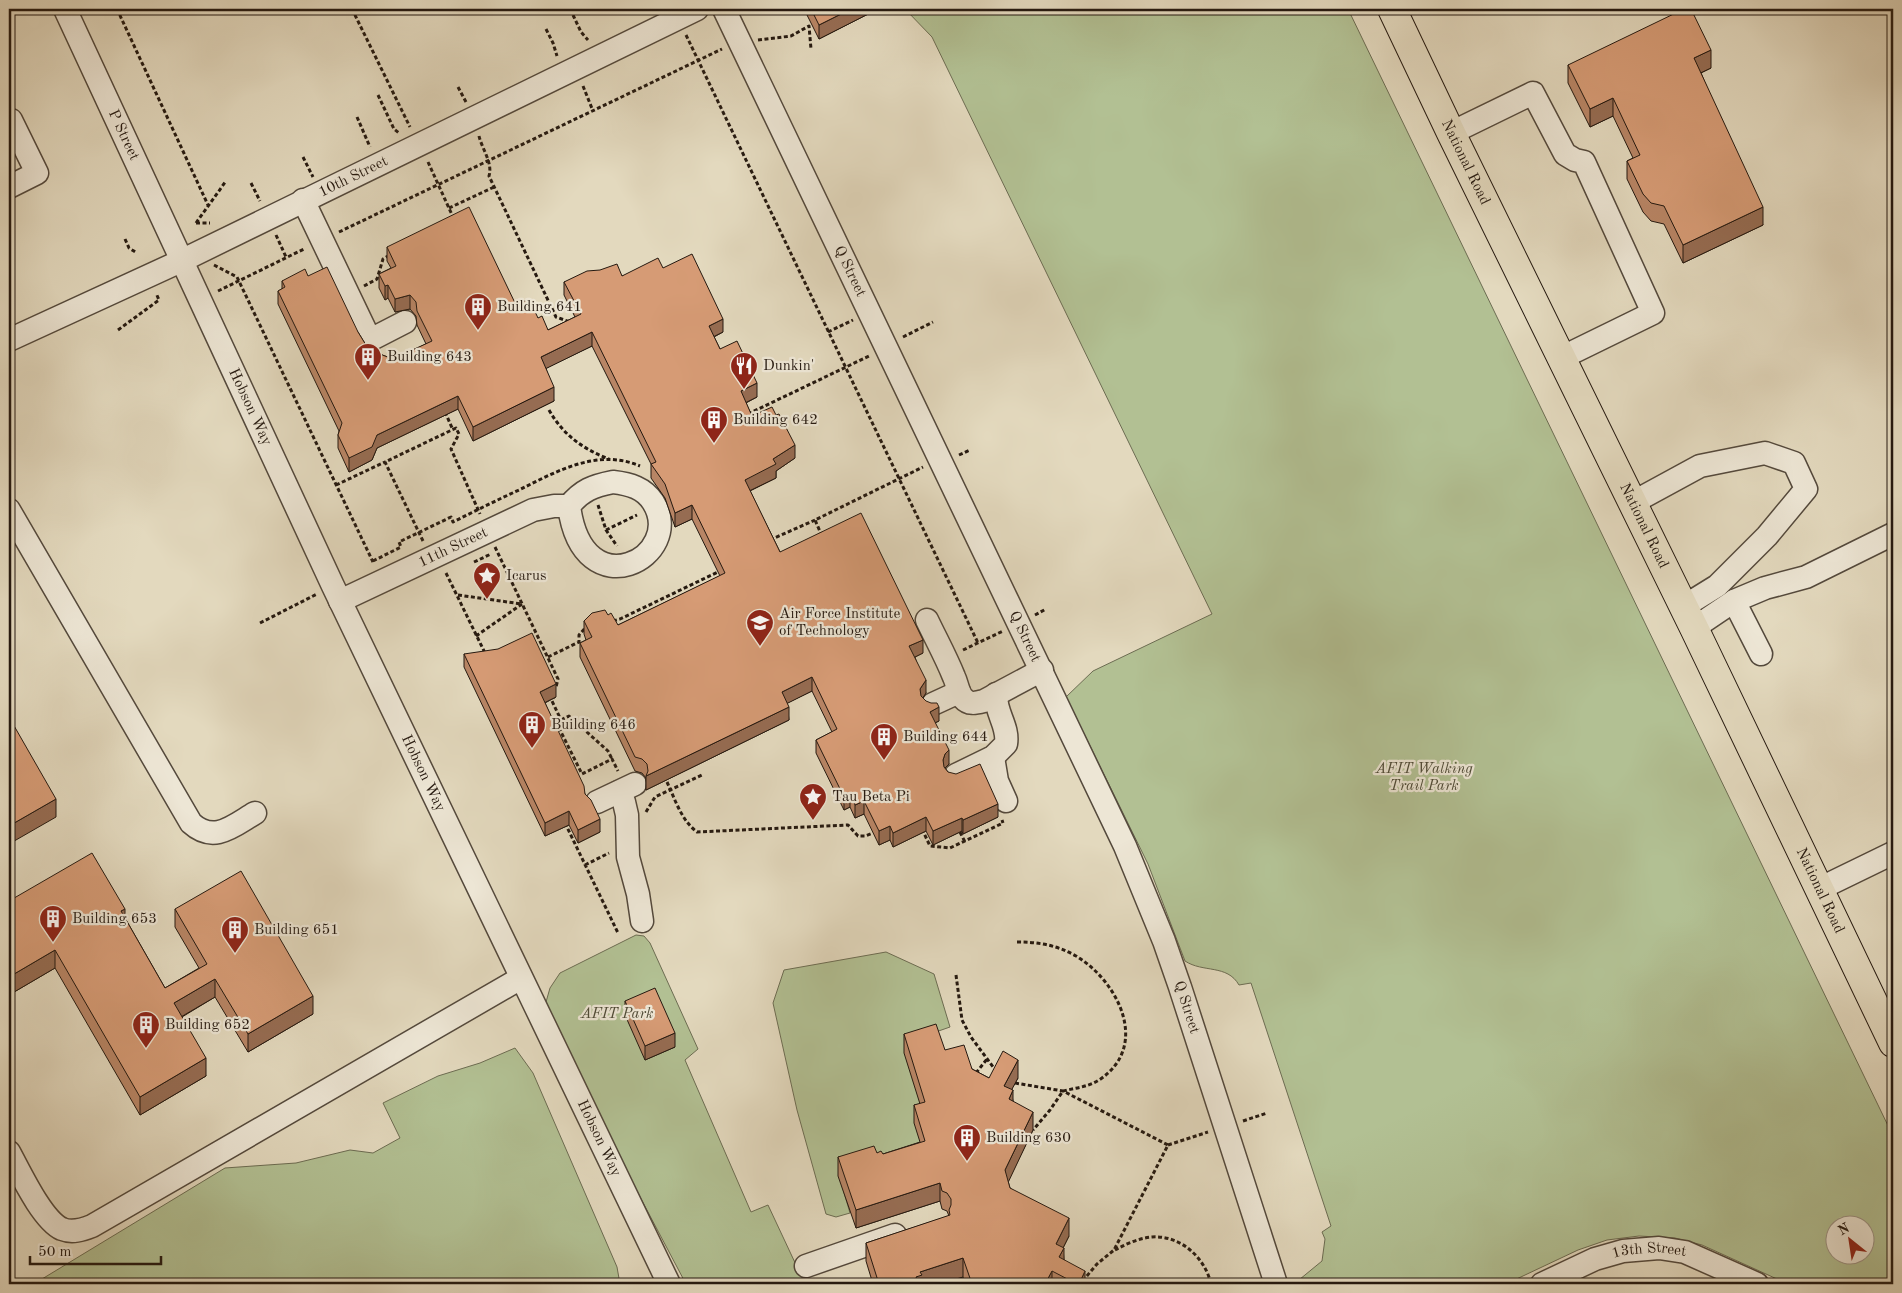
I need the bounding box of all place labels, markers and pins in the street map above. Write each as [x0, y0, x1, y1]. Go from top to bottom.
building icon: Building 641 [463, 292, 493, 331]
place label: Building 641 [497, 300, 582, 315]
building icon: Building 643 [353, 342, 383, 381]
place label: Building 643 [387, 350, 472, 365]
restaurant icon: Dunkin' [729, 351, 759, 390]
place label: Dunkin' [763, 359, 814, 374]
building icon: Building 642 [699, 405, 729, 444]
place label: Building 642 [733, 413, 818, 428]
place icon: Icarus [472, 561, 502, 600]
place label: Icarus [506, 569, 547, 584]
place label: Air Force Institute of Technology [779, 607, 900, 639]
school or university icon: Air Force Institute of Technology [745, 608, 775, 647]
building icon: Building 646 [517, 710, 547, 749]
place label: Building 646 [551, 718, 636, 733]
building icon: Building 644 [869, 722, 899, 761]
place label: Building 644 [903, 730, 988, 745]
place icon: Tau Beta Pi [798, 782, 828, 821]
place label: Tau Beta Pi [832, 790, 910, 805]
building icon: Building 653 [38, 904, 68, 943]
place label: Building 653 [72, 912, 157, 927]
building icon: Building 651 [220, 915, 250, 954]
place label: Building 651 [254, 923, 339, 938]
building icon: Building 652 [131, 1010, 161, 1049]
place label: Building 652 [165, 1018, 250, 1033]
building icon: Building 630 [952, 1123, 982, 1162]
place label: Building 630 [986, 1131, 1071, 1146]

